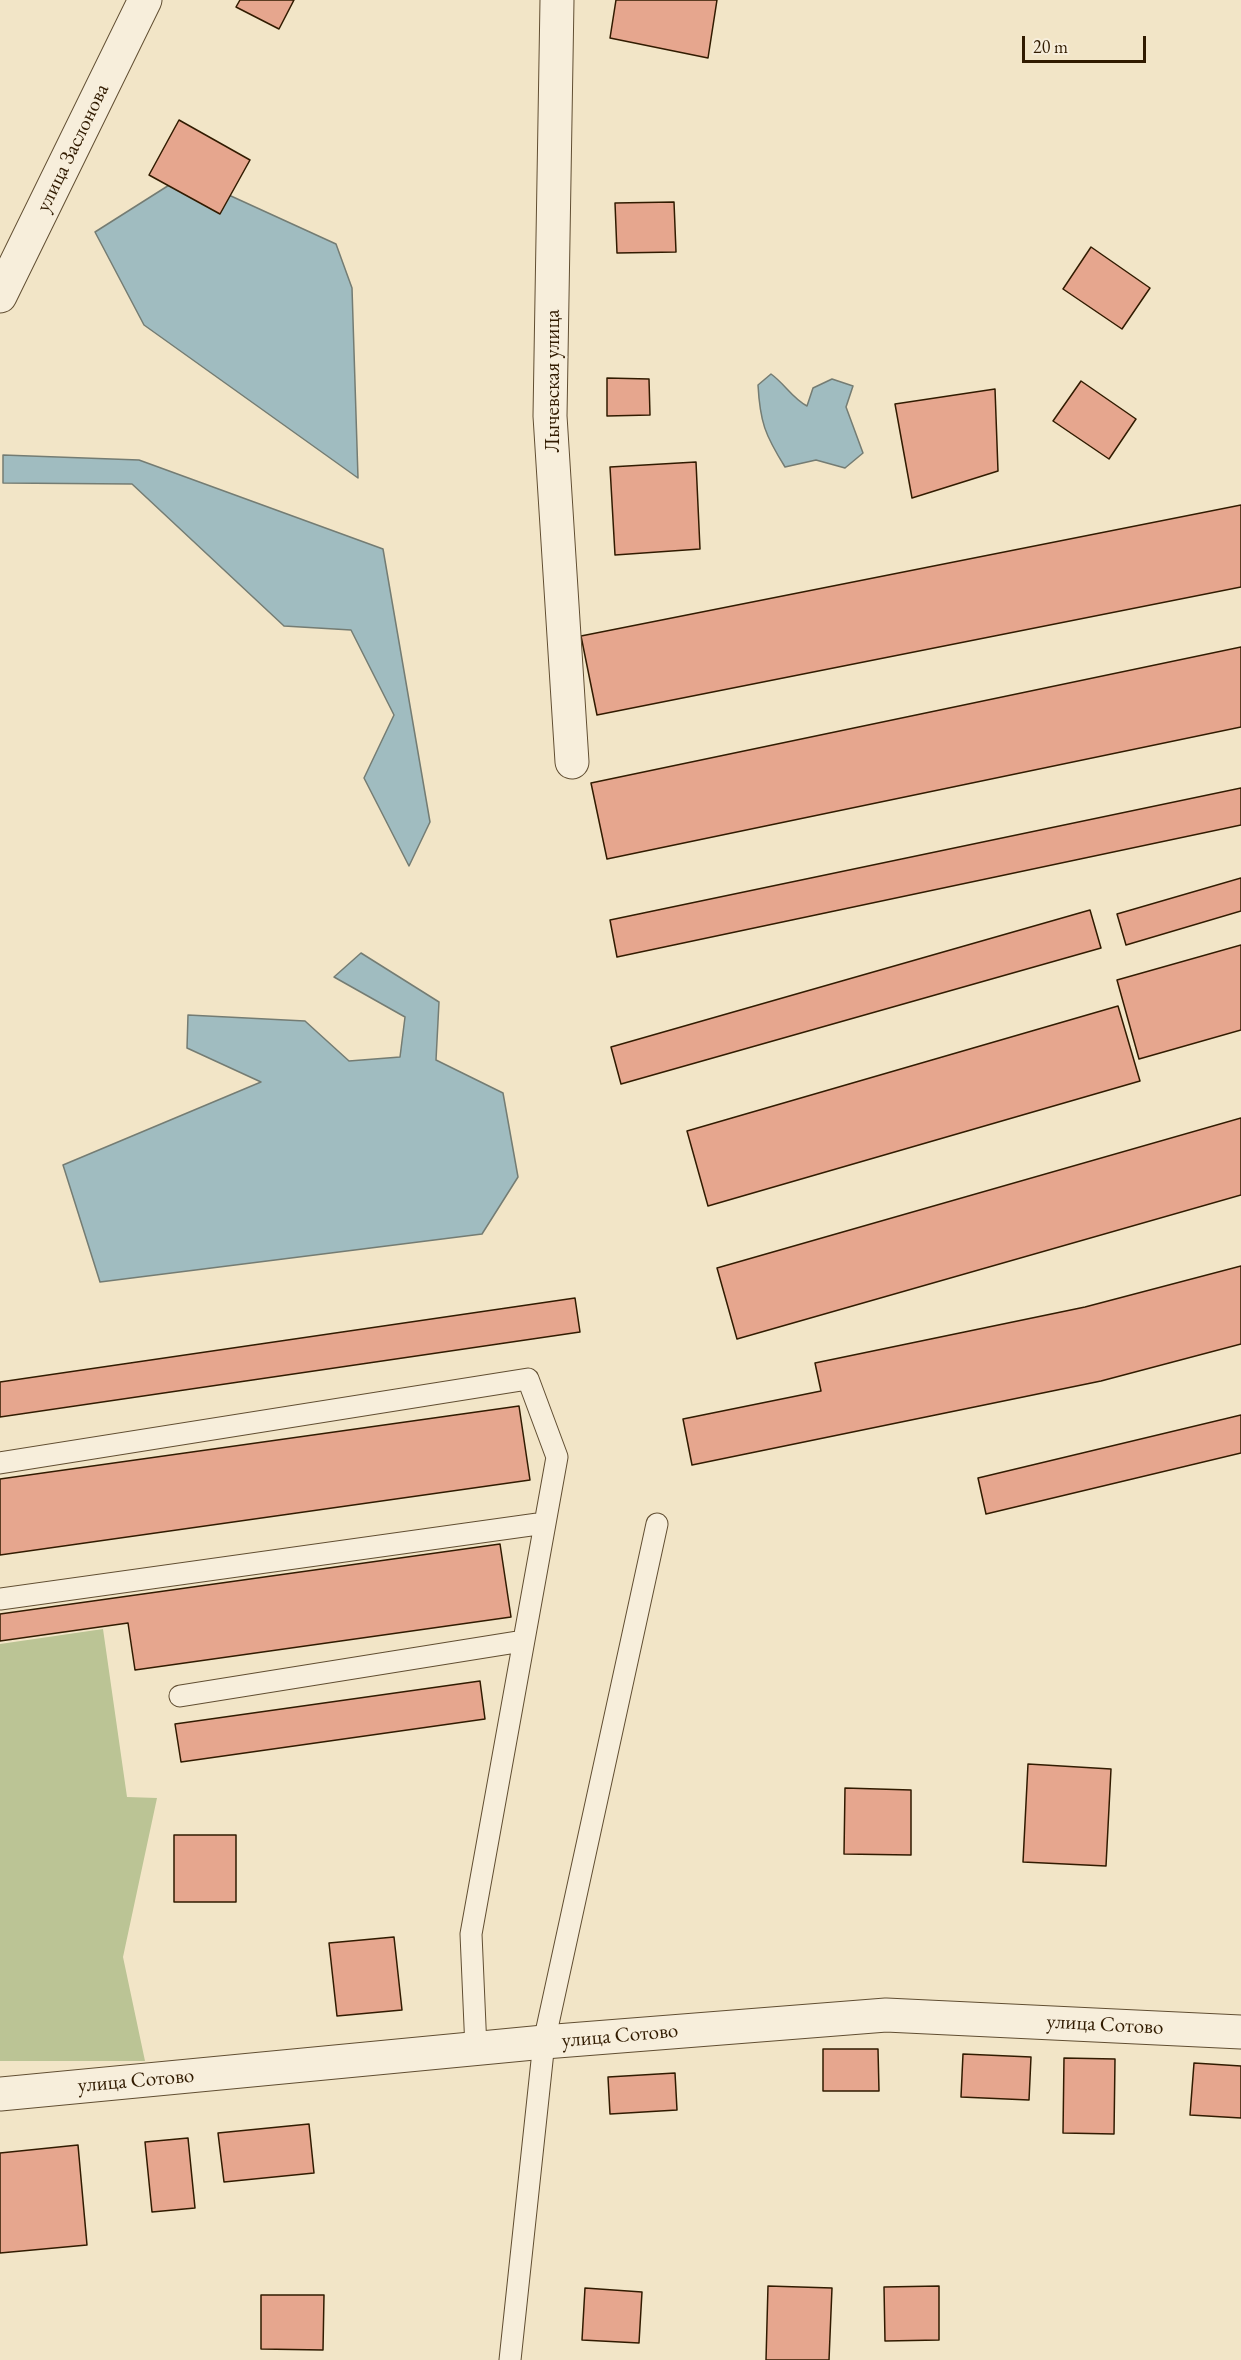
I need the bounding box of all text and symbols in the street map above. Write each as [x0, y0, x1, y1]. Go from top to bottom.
scale bar [1025, 24, 1150, 62]
text: 20 m [1033, 35, 1068, 58]
street label: улица Заслонова [31, 80, 115, 216]
street label: Лычевская улица [540, 309, 566, 453]
street label: улица Сотово [1046, 2009, 1164, 2041]
street label: улица Сотово [561, 2018, 679, 2054]
street label: улица Сотово [77, 2063, 195, 2099]

